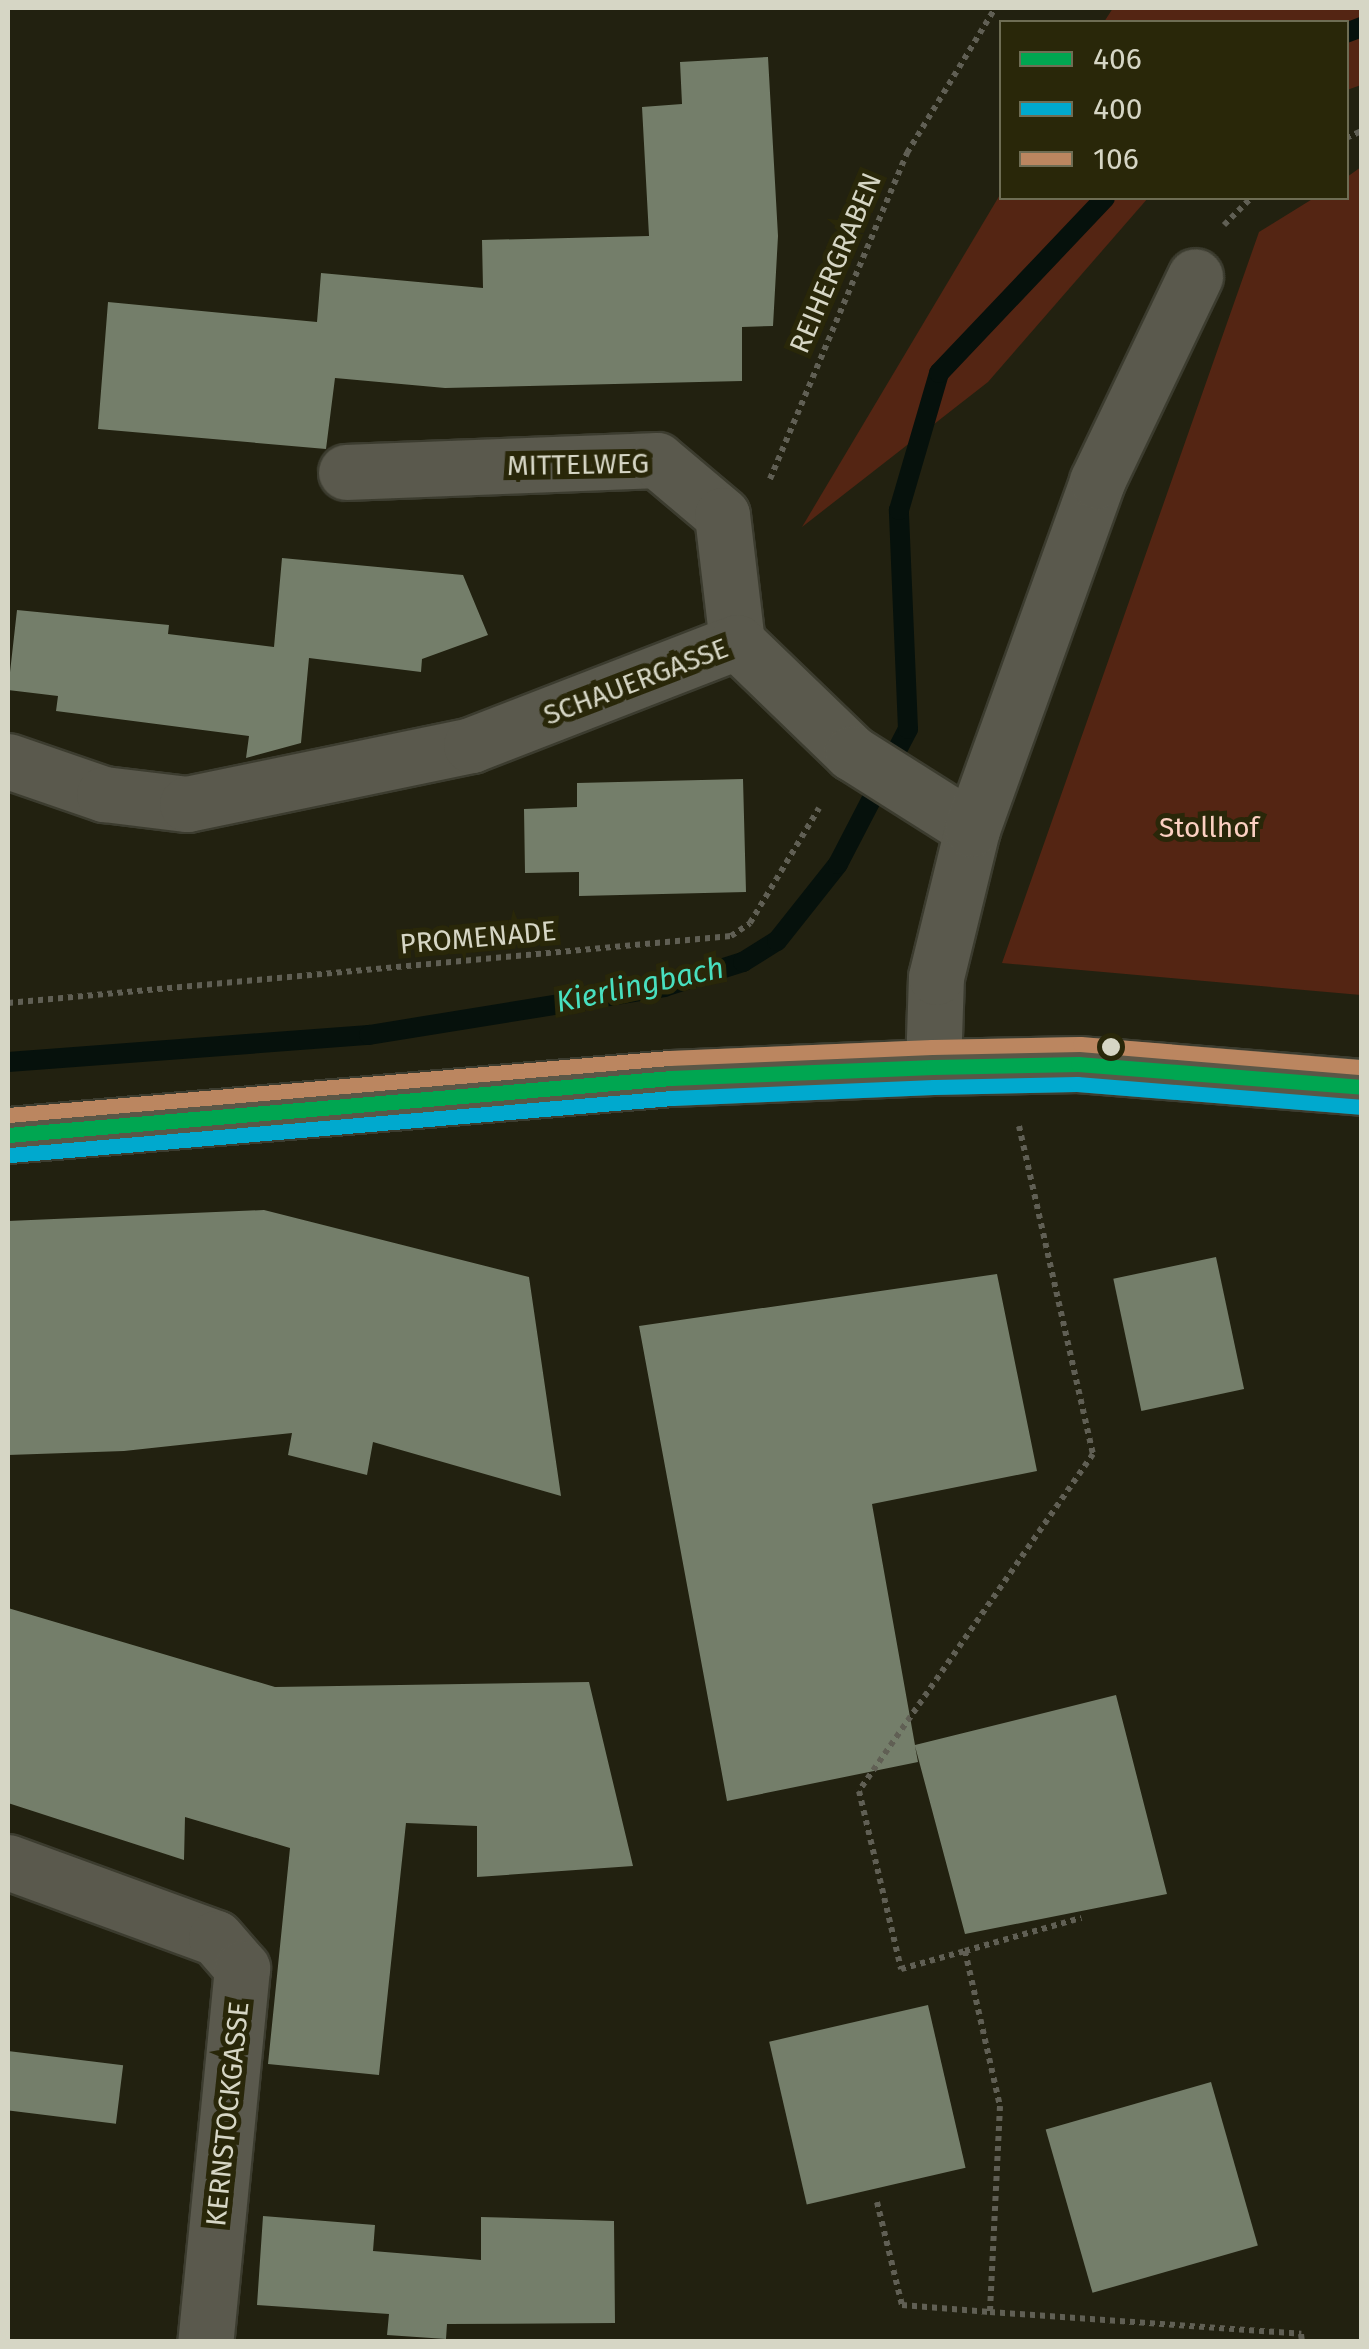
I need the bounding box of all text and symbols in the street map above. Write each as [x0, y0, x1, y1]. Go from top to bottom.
legend [999, 20, 1349, 200]
text: 406 [1093, 41, 1142, 77]
text: 400 [1093, 91, 1142, 127]
text: 106 [1093, 141, 1139, 177]
street label: REIHERGRABEN [783, 168, 889, 358]
street label: MITTELWEG [507, 447, 649, 483]
street label: SCHAUERGASSE [539, 631, 733, 733]
park label: Stollhof [1159, 811, 1259, 845]
street label: PROMENADE [398, 914, 558, 962]
water label: Kierlingbach [553, 950, 727, 1020]
unlabelled marker [1101, 1037, 1121, 1057]
street label: KERNSTOCKGASSE [199, 2000, 257, 2228]

